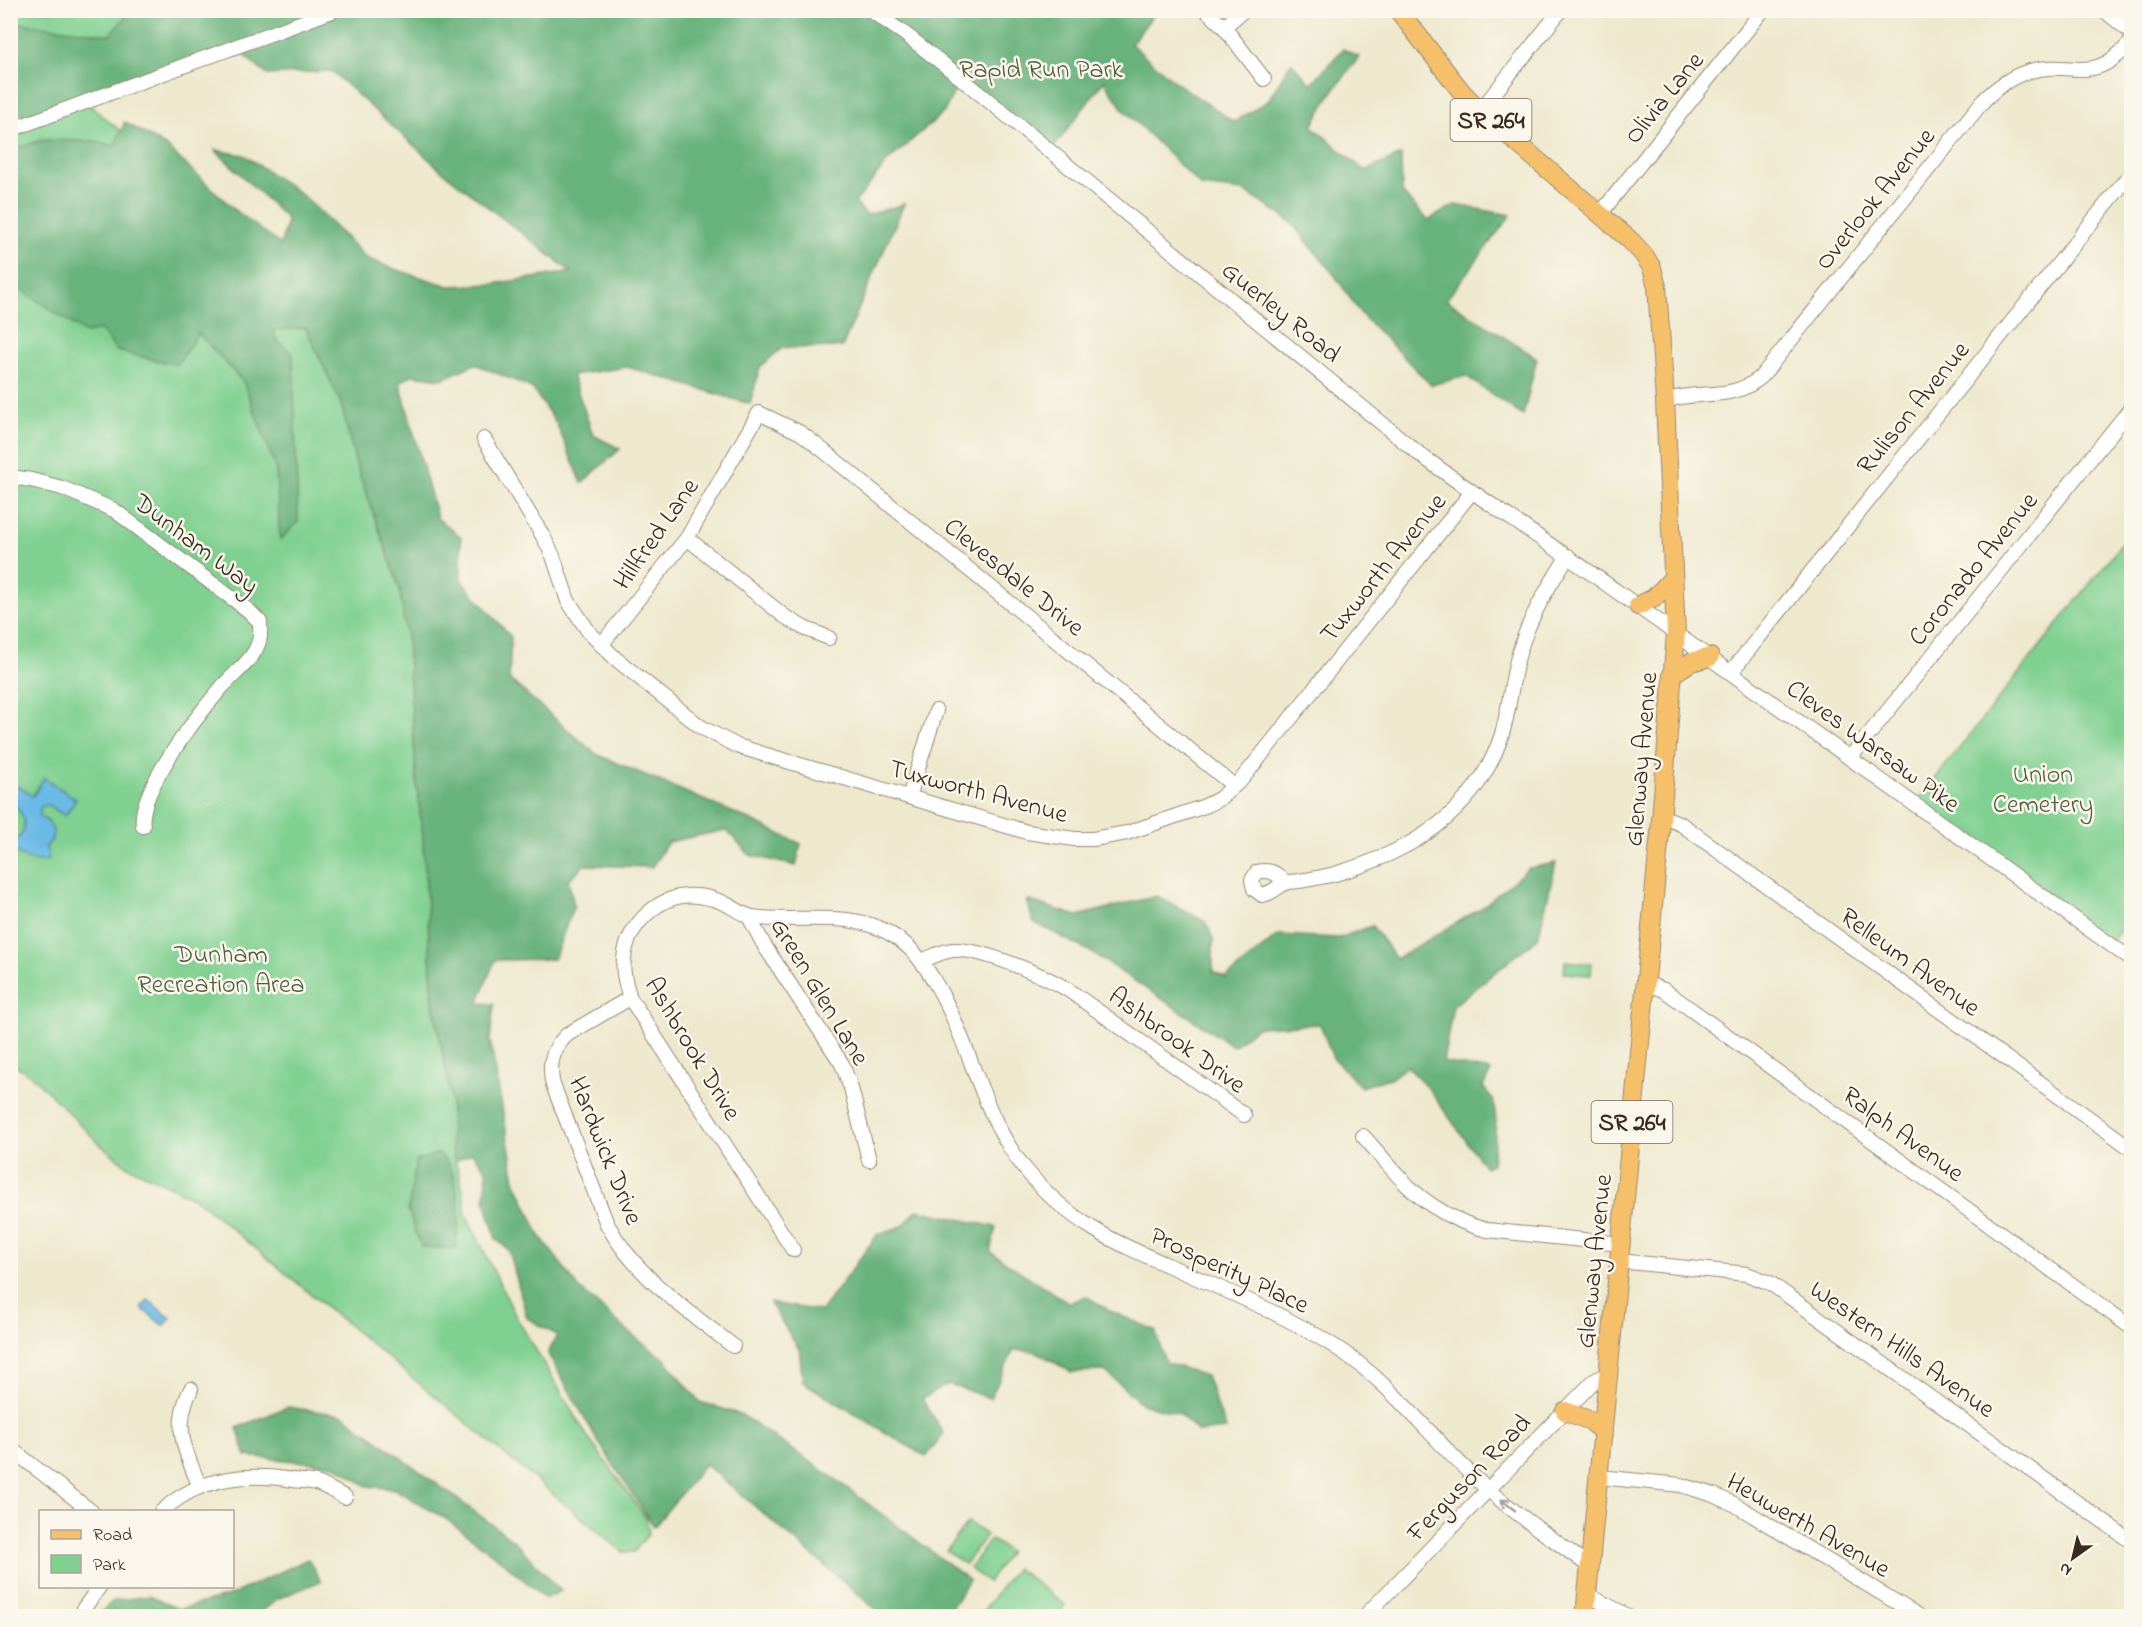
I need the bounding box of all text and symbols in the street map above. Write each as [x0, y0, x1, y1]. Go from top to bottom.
street label: Olivia Lane [1616, 44, 1715, 153]
park label: Rapid Run Park [959, 52, 1124, 90]
road number: SR 264 [1450, 99, 1532, 141]
street label: Overlook Avenue [1807, 120, 1946, 279]
street label: Guerley Road [1212, 253, 1348, 374]
street label: Rulison Avenue [1849, 334, 1980, 484]
street label: Hillfred Lane [605, 471, 710, 598]
street label: Coronado Avenue [1900, 484, 2049, 655]
street label: Dunham Way [124, 485, 266, 605]
street label: Tuxworth Avenue [1312, 485, 1457, 652]
street label: Clevesdale Drive [935, 510, 1092, 647]
street label: Glenway Avenue [1616, 670, 1670, 848]
street label: Cleves Warsaw Pike [1777, 671, 1967, 824]
street label: Tuxworth Avenue [885, 751, 1072, 835]
park label: Union Cemetery [1993, 757, 2093, 825]
street label: Relleum Avenue [1831, 899, 1988, 1028]
street label: Green Glen Lane [759, 911, 878, 1074]
park label: Dunham Recreation Area [137, 937, 305, 1005]
street label: Ashbrook Drive [633, 970, 750, 1129]
street label: Ashbrook Drive [1100, 978, 1253, 1105]
street label: Hardwick Drive [557, 1071, 651, 1231]
street label: Ralph Avenue [1833, 1078, 1971, 1193]
road number: SR 264 [1592, 1101, 1672, 1143]
street label: Glenway Avenue [1568, 1172, 1624, 1350]
street label: Prosperity Place [1143, 1218, 1315, 1325]
street label: Western Hills Avenue [1801, 1272, 2002, 1429]
street label: Ferguson Road [1398, 1406, 1542, 1553]
street label: Heuwerth Avenue [1718, 1464, 1897, 1589]
one-way arrow [1501, 1498, 1517, 1511]
legend [39, 1510, 234, 1588]
text: Road [93, 1523, 132, 1549]
north arrow [2043, 1528, 2103, 1588]
text: Park [93, 1553, 126, 1579]
text: N [2054, 1556, 2077, 1582]

